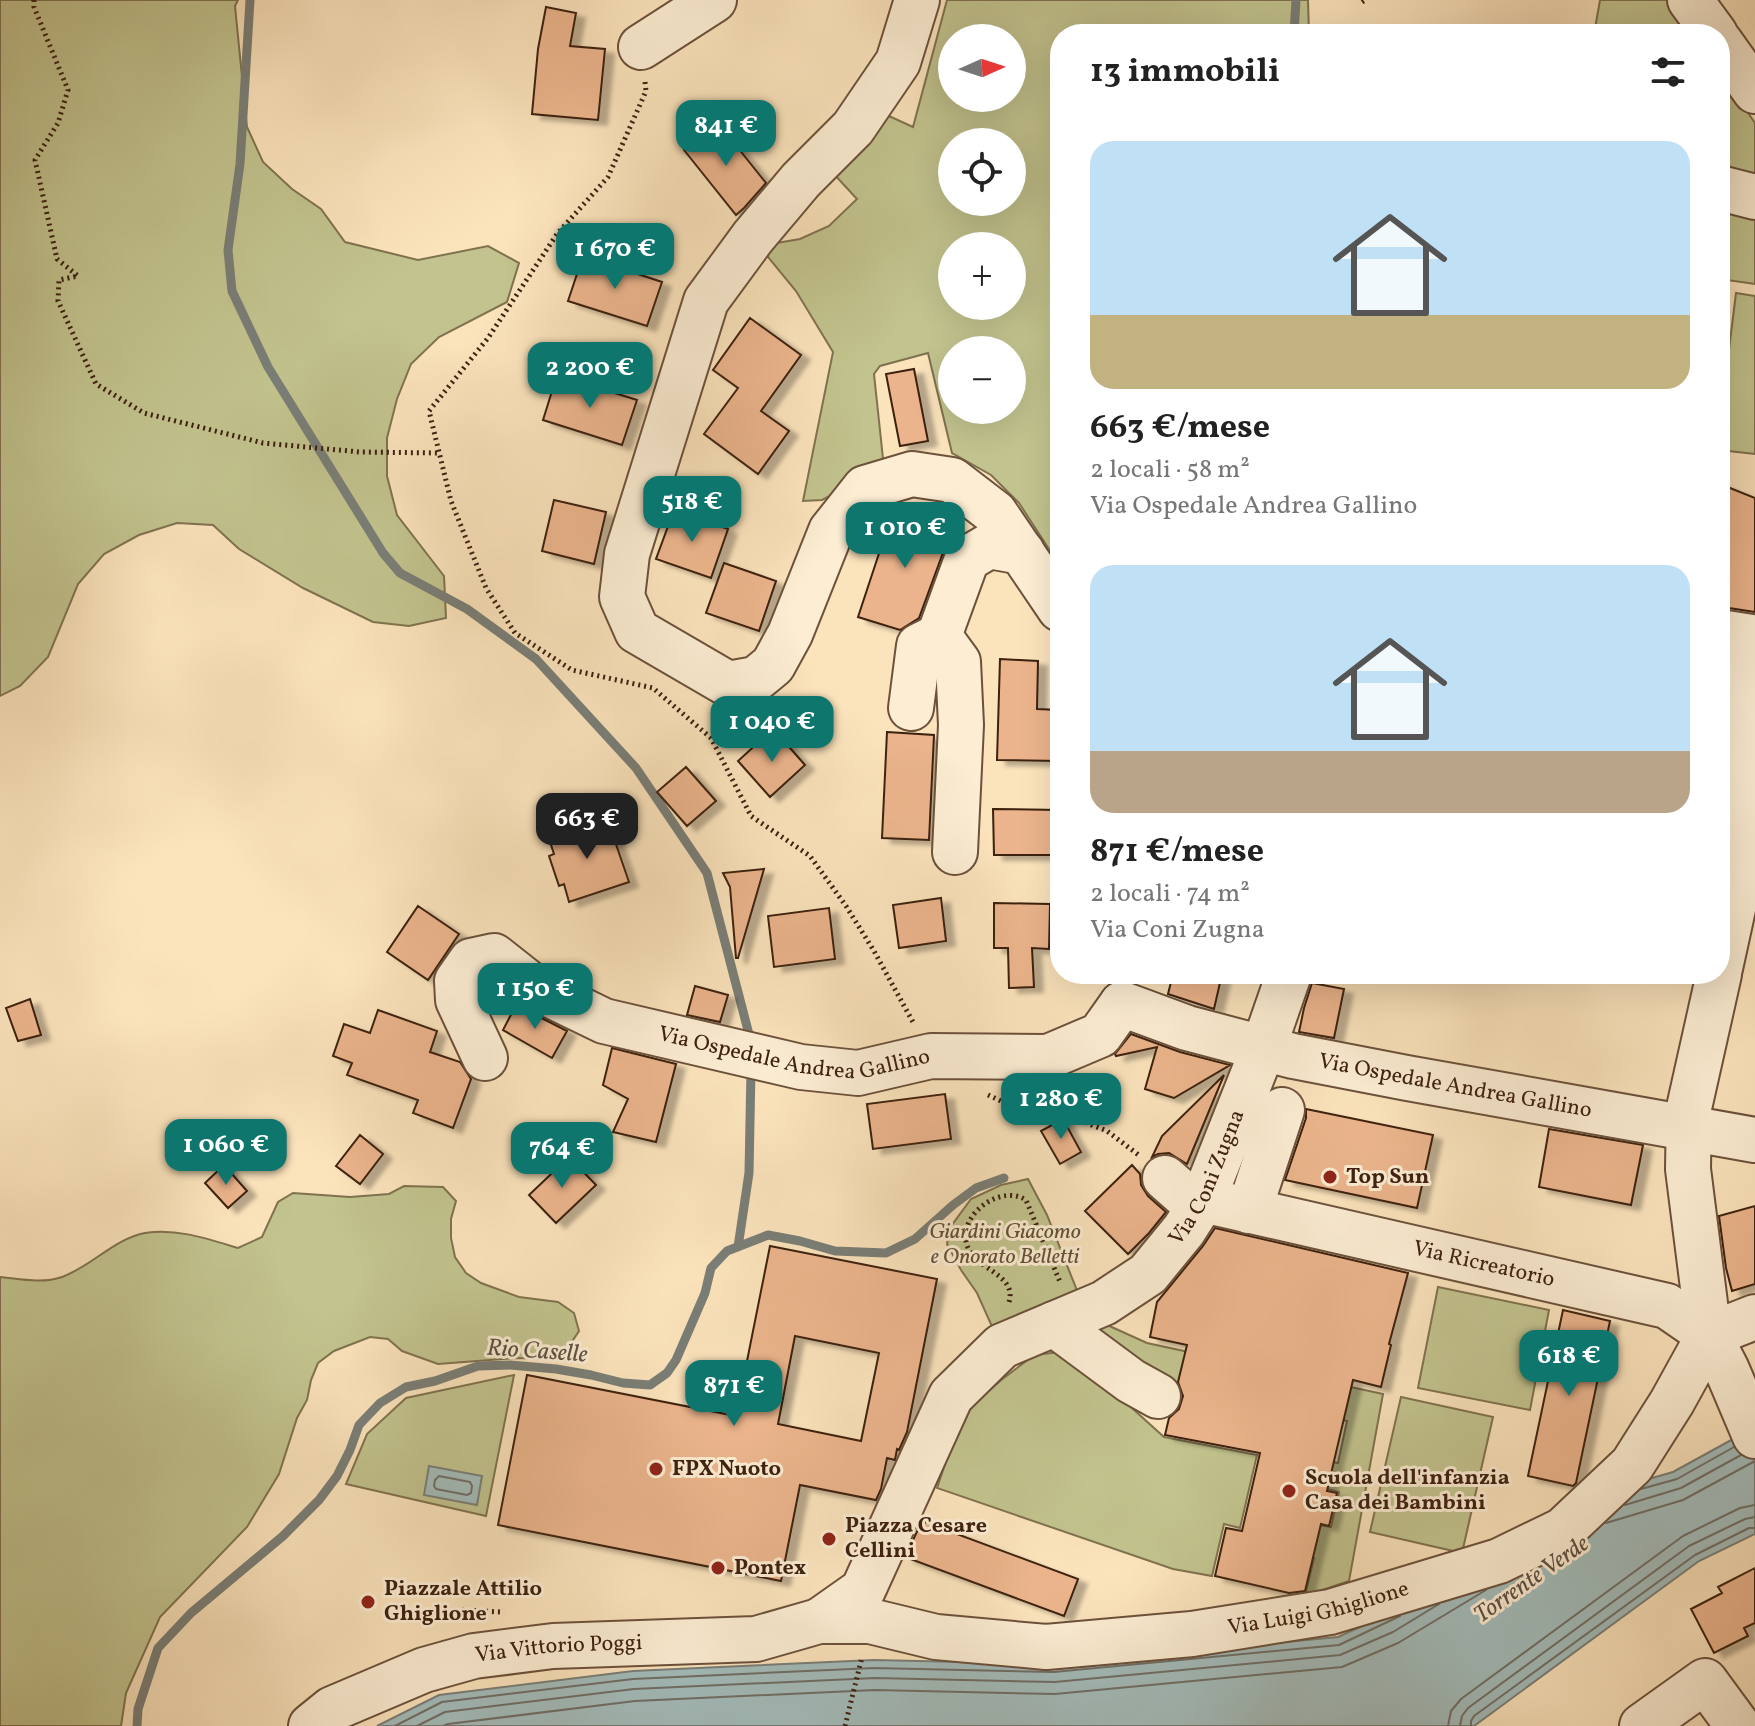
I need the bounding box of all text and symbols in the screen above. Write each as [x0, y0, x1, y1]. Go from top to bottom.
north arrow [938, 24, 1026, 112]
map controls [938, 24, 1026, 424]
text: 13 immobili [1090, 49, 1280, 96]
icon: filters [1646, 50, 1690, 94]
pin: 841 € [670, 100, 782, 168]
text: 841 € [694, 108, 758, 144]
button: locate [938, 128, 1026, 216]
icon: home [1318, 193, 1462, 337]
pin: 1 670 € [541, 223, 689, 291]
text: 1 670 € [574, 231, 656, 267]
button: + [938, 232, 1026, 320]
button: − [938, 336, 1026, 424]
pin: 2 200 € [516, 342, 664, 410]
text: 2 200 € [546, 350, 634, 386]
text: 663 €/mese [1090, 405, 1270, 452]
text: 2 locali · 58 m² [1090, 452, 1250, 488]
pin: 518 € [636, 476, 748, 544]
text: 518 € [661, 484, 723, 520]
text: Via Ospedale Andrea Gallino [1090, 488, 1417, 524]
pin: 1 010 € [831, 502, 979, 570]
text: 1 010 € [864, 510, 946, 546]
icon: home [1318, 617, 1462, 761]
pin: 1 040 € [698, 696, 846, 764]
text: 1 040 € [729, 704, 815, 740]
pin: 663 € [531, 793, 643, 861]
text: 663 € [554, 801, 620, 837]
text: 871 €/mese [1090, 829, 1264, 876]
text: 2 locali · 74 m² [1090, 876, 1250, 912]
text: Via Coni Zugna [1090, 912, 1265, 948]
pin: 1 150 € [461, 963, 609, 1031]
text: 1 150 € [496, 971, 574, 1007]
street label: Via Ospedale Andrea Gallino [655, 1019, 933, 1089]
street label: Via Ospedale Andrea Gallino [1316, 1046, 1594, 1126]
pin: 1 280 € [987, 1073, 1135, 1141]
text: 1 280 € [1019, 1081, 1103, 1117]
street label: Via Coni Zugna [1162, 1105, 1253, 1253]
pin: 1 060 € [152, 1119, 300, 1187]
pin: 764 € [506, 1122, 618, 1190]
text: 1 060 € [183, 1127, 269, 1163]
text: 764 € [529, 1130, 595, 1166]
place label: Top Sun [1346, 1162, 1429, 1193]
marker: Top Sun [1321, 1168, 1339, 1186]
park label: Giardini Giacomo e Onorato Belletti [929, 1217, 1081, 1273]
street label: Via Ricreatorio [1410, 1233, 1558, 1295]
pin: 618 € [1513, 1330, 1625, 1398]
water label: Rio Caselle [485, 1332, 589, 1372]
text: 618 € [1537, 1338, 1601, 1374]
pin: 871 € [678, 1360, 790, 1428]
text: 871 € [703, 1368, 765, 1404]
place label: FPX Nuoto [672, 1454, 781, 1485]
marker: FPX Nuoto [647, 1460, 665, 1478]
place label: Scuola dell'infanzia Casa dei Bambini [1305, 1463, 1510, 1519]
marker: Scuola dell'infanzia Casa dei Bambini [1280, 1482, 1298, 1500]
place label: Piazza Cesare Cellini [845, 1511, 987, 1567]
water label: Torrente Verde [1468, 1528, 1597, 1632]
marker: Piazza Cesare Cellini [820, 1530, 838, 1548]
place label: Pontex [734, 1553, 806, 1584]
marker: Pontex [709, 1559, 727, 1577]
place label: Piazzale Attilio Ghiglione [384, 1574, 542, 1630]
street label: Via Luigi Ghiglione [1225, 1574, 1413, 1644]
marker: Piazzale Attilio Ghiglione [359, 1593, 377, 1611]
street label: Via Vittorio Poggi [473, 1627, 643, 1671]

